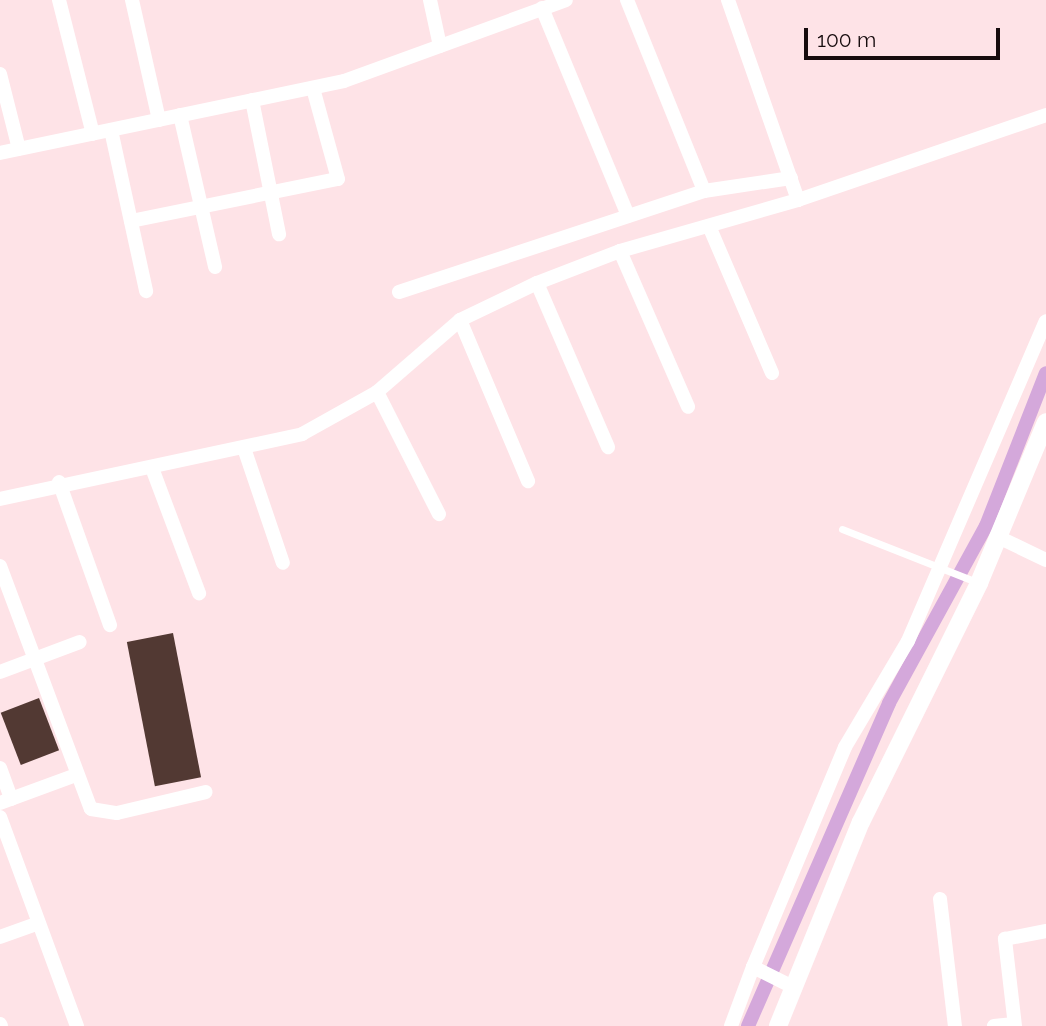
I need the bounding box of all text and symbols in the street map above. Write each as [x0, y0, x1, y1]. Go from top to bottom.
scale bar [808, 14, 1004, 58]
text: 100 m [817, 27, 876, 52]

